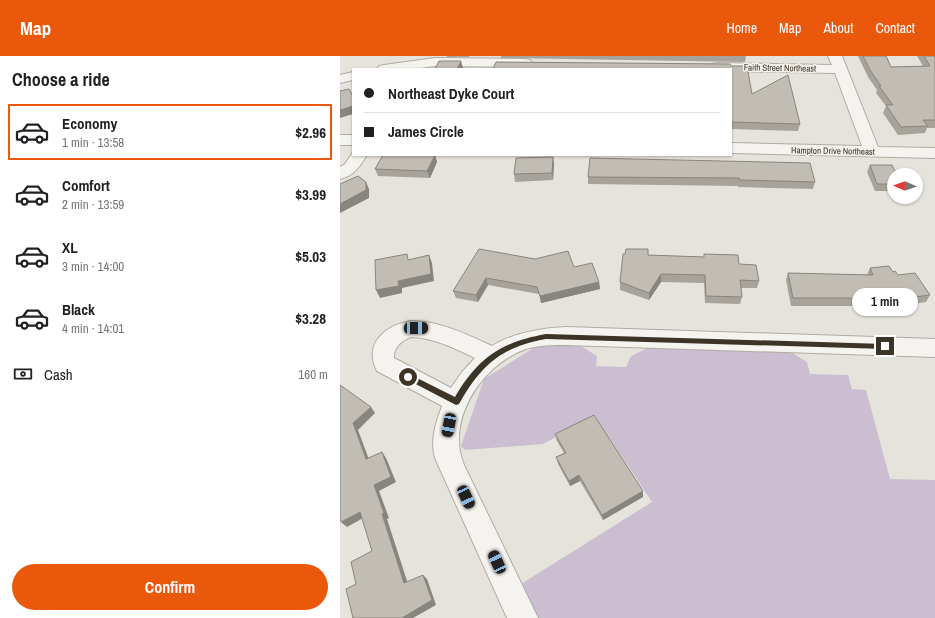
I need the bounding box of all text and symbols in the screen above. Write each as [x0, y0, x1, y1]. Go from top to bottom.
text: Map [20, 15, 51, 41]
text: Home [726, 19, 757, 37]
text: Map [779, 19, 801, 37]
text: About [823, 19, 853, 37]
text: Contact [875, 19, 915, 37]
street label: Faith Street Northeast [744, 61, 816, 75]
text: Choose a ride [12, 67, 110, 92]
text: Northeast Dyke Court [388, 83, 514, 104]
text: Economy [62, 113, 117, 134]
icon: car [14, 114, 50, 150]
text: James Circle [388, 121, 464, 142]
text: $2.96 [295, 122, 326, 143]
text: 1 min · 13:58 [62, 134, 124, 151]
street label: Hampton Drive Northeast [791, 144, 875, 158]
north arrow [887, 168, 923, 204]
map controls [887, 168, 923, 204]
text: Comfort [62, 175, 110, 196]
icon: car [14, 176, 50, 212]
text: $3.99 [295, 184, 326, 205]
text: 2 min · 13:59 [62, 196, 124, 213]
text: XL [62, 237, 78, 258]
icon: car [14, 238, 50, 274]
text: $5.03 [295, 246, 326, 267]
text: 3 min · 14:00 [62, 258, 124, 275]
callout: 1 min [852, 288, 918, 316]
text: 1 min [871, 293, 899, 310]
text: Black [62, 299, 95, 320]
icon: car [14, 300, 50, 336]
text: $3.28 [295, 308, 326, 329]
text: 4 min · 14:01 [62, 320, 124, 337]
car [404, 322, 428, 334]
route end [876, 337, 894, 355]
icon: cash [12, 363, 34, 385]
text: Cash [44, 364, 73, 385]
text: 160 m [298, 366, 328, 383]
route start [399, 368, 417, 386]
car [441, 412, 457, 438]
car [455, 484, 477, 510]
car [486, 549, 508, 575]
button: Confirm [12, 564, 328, 610]

